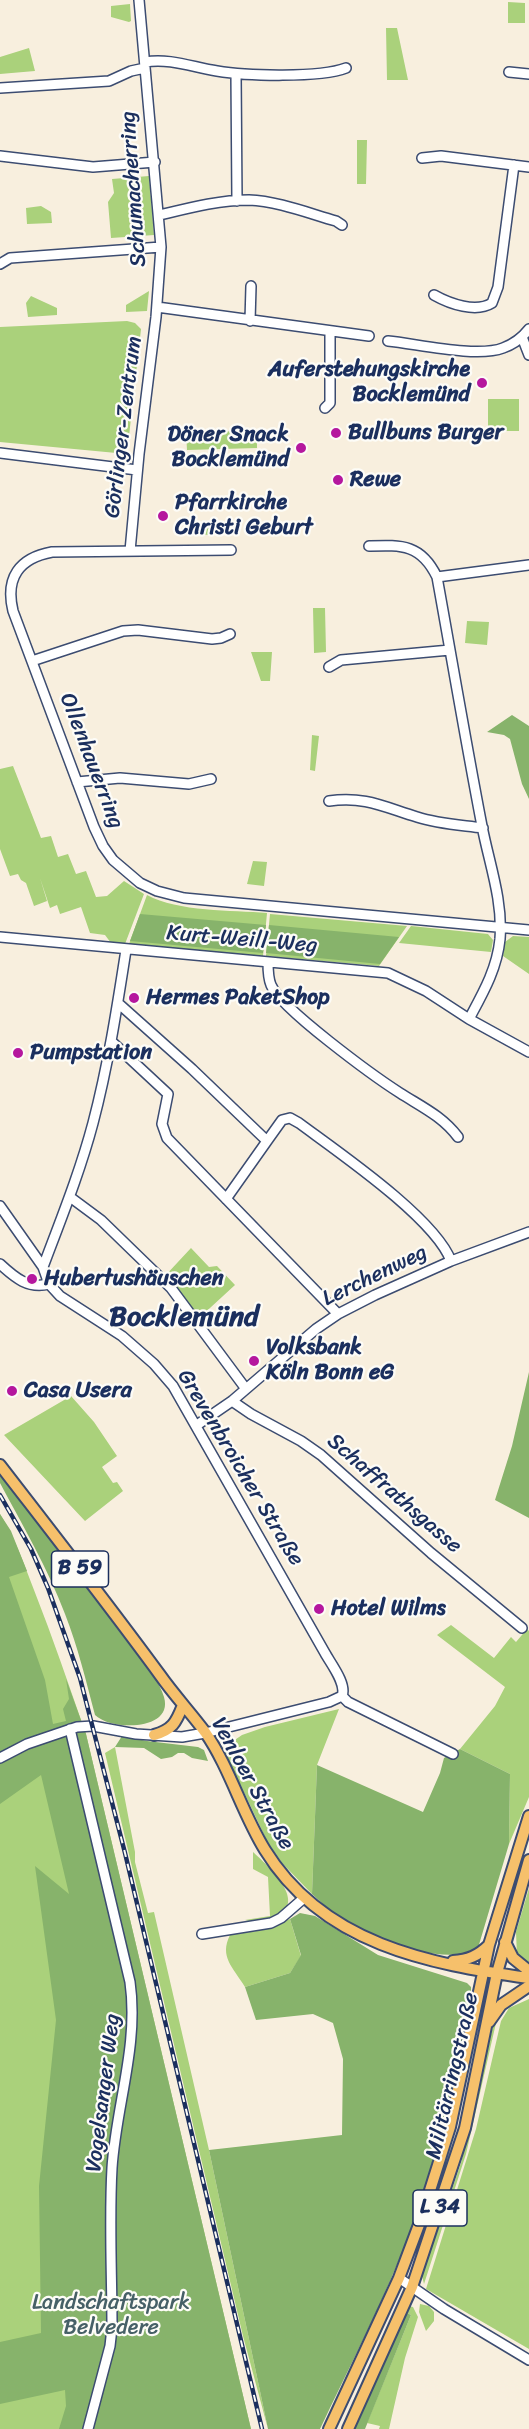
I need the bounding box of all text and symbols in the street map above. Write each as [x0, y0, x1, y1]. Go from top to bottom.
street label: Schumacherring [115, 110, 153, 268]
street label: Görlinger-Zentrum [100, 335, 148, 519]
place label: Auferstehungskirche Bocklemünd [268, 357, 470, 408]
marker: Auferstehungskirche Bocklemünd [475, 376, 489, 390]
place label: Bullbuns Burger [348, 420, 504, 446]
place label: Döner Snack Bocklemünd [167, 422, 289, 474]
marker: Bullbuns Burger [329, 426, 343, 440]
marker: Döner Snack Bocklemünd [294, 441, 308, 455]
place label: Rewe [350, 467, 401, 493]
marker: Rewe [331, 473, 345, 487]
place label: Pfarrkirche Christi Geburt [175, 490, 313, 542]
marker: Pfarrkirche Christi Geburt [156, 509, 170, 523]
street label: Ollenhauerring [53, 690, 129, 832]
street label: Kurt-Weill-Weg [165, 920, 319, 960]
place label: Hermes PaketShop [146, 985, 330, 1011]
marker: Hermes PaketShop [127, 991, 141, 1005]
place label: Pumpstation [30, 1040, 152, 1066]
marker: Pumpstation [11, 1046, 25, 1060]
street label: Lerchenweg [318, 1239, 432, 1313]
place label: Hubertushäuschen [44, 1266, 224, 1292]
marker: Hubertushäuschen [25, 1272, 39, 1286]
district label: Bocklemünd [109, 1301, 259, 1335]
place label: Volksbank Köln Bonn eG [266, 1335, 394, 1386]
marker: Volksbank Köln Bonn eG [247, 1354, 261, 1368]
street label: Grevenbroicher Straße [171, 1365, 309, 1571]
place label: Casa Usera [24, 1378, 132, 1404]
marker: Casa Usera [5, 1384, 19, 1398]
street label: Schaffrathsgasse [321, 1428, 467, 1560]
road number: B 59 [52, 1551, 109, 1587]
place label: Hotel Wilms [331, 1596, 446, 1622]
marker: Hotel Wilms [312, 1602, 326, 1616]
street label: Venloer Straße [205, 1713, 299, 1855]
street label: Militärringstraße [421, 1990, 485, 2162]
street label: Vogelsanger Weg [81, 2012, 127, 2174]
road number: L 34 [413, 2190, 467, 2226]
park label: Landschaftspark Belvedere [32, 2290, 190, 2342]

